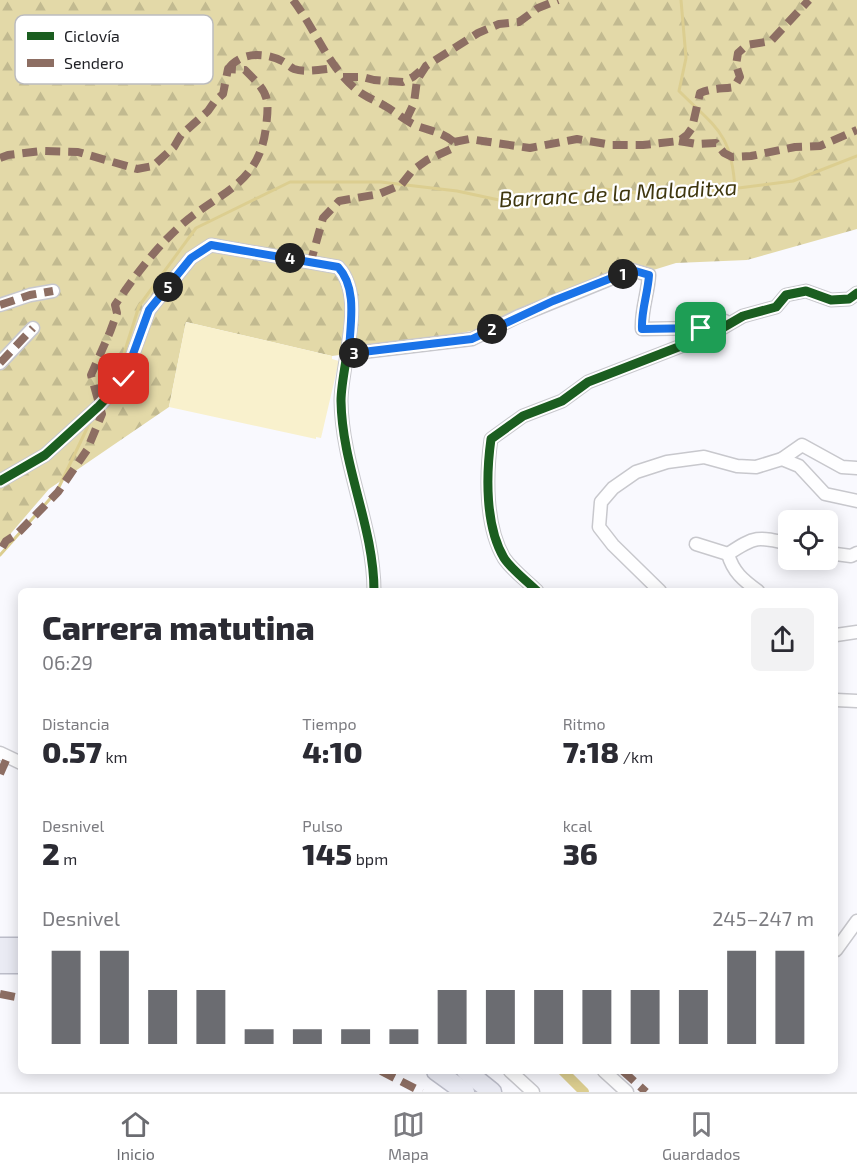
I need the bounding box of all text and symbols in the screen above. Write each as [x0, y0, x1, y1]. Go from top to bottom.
legend [15, 15, 213, 84]
text: Ciclovía [64, 26, 120, 45]
text: Sendero [64, 53, 124, 72]
water label: Barranc de la Maladitxa [498, 173, 738, 211]
pin: 4 [275, 243, 305, 273]
text: 4 [285, 248, 295, 267]
pin: 1 [608, 259, 638, 289]
text: 1 [620, 264, 626, 283]
pin: 5 [153, 272, 183, 302]
text: 5 [164, 277, 172, 296]
pin [675, 302, 726, 353]
icon: arrive [684, 311, 717, 344]
pin: 2 [477, 314, 507, 344]
text: 2 [487, 319, 497, 338]
pin: 3 [339, 338, 369, 368]
text: 3 [349, 343, 359, 362]
pin [98, 353, 149, 404]
icon: check [107, 362, 140, 395]
map controls [778, 510, 838, 570]
button: locate [778, 510, 838, 570]
text: Carrera matutina [42, 607, 315, 647]
button: share [751, 608, 814, 671]
text: 06:29 [42, 650, 93, 674]
text: Distancia [42, 714, 109, 733]
text: Tiempo [302, 714, 357, 733]
text: Ritmo [563, 714, 606, 733]
text: 0.57 [42, 733, 102, 769]
text: 4:10 [302, 733, 363, 769]
text: 7:18 [563, 733, 619, 769]
text: km [102, 747, 128, 766]
text: /km [619, 747, 653, 766]
text: Desnivel [42, 816, 104, 835]
text: Pulso [302, 816, 343, 835]
text: kcal [563, 816, 592, 835]
text: 2 [42, 835, 60, 871]
text: 145 [302, 835, 352, 871]
text: 36 [563, 835, 598, 871]
text: m [60, 849, 77, 868]
text: bpm [352, 849, 388, 868]
text: Desnivel [42, 906, 120, 930]
text: 245–247 m [712, 906, 814, 930]
tab: Inicio [117, 1108, 155, 1163]
tab: Mapa [388, 1108, 429, 1163]
tab: Guardados [662, 1108, 740, 1163]

